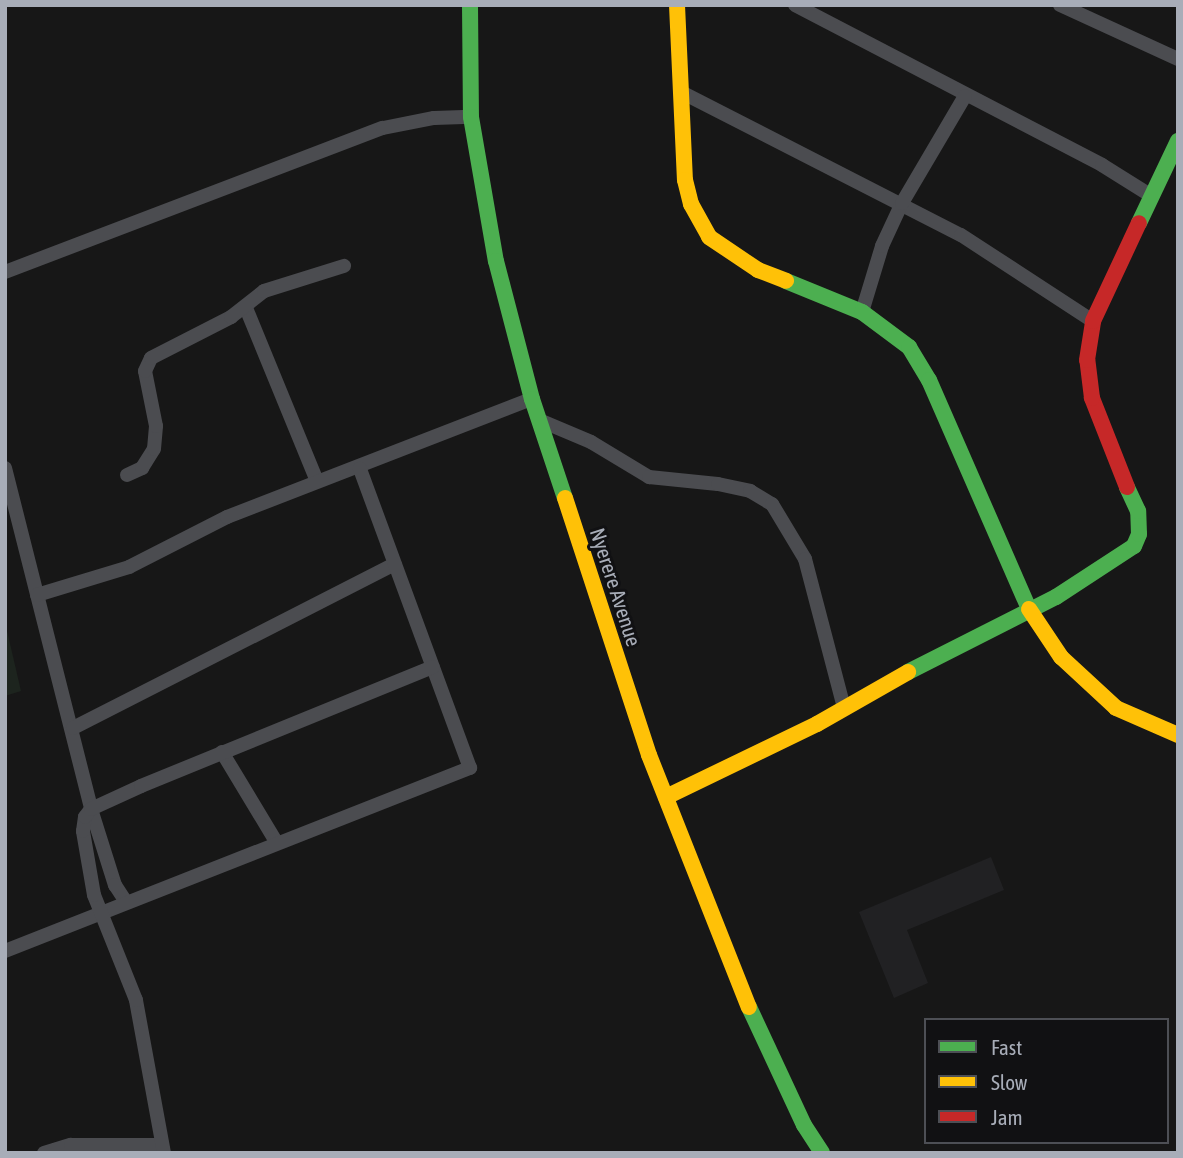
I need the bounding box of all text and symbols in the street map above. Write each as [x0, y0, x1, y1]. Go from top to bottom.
street label: Nyerere Avenue [585, 525, 647, 649]
legend [924, 1018, 1169, 1144]
text: Fast [991, 1035, 1022, 1059]
text: Slow [991, 1070, 1027, 1094]
text: Jam [991, 1105, 1023, 1129]

